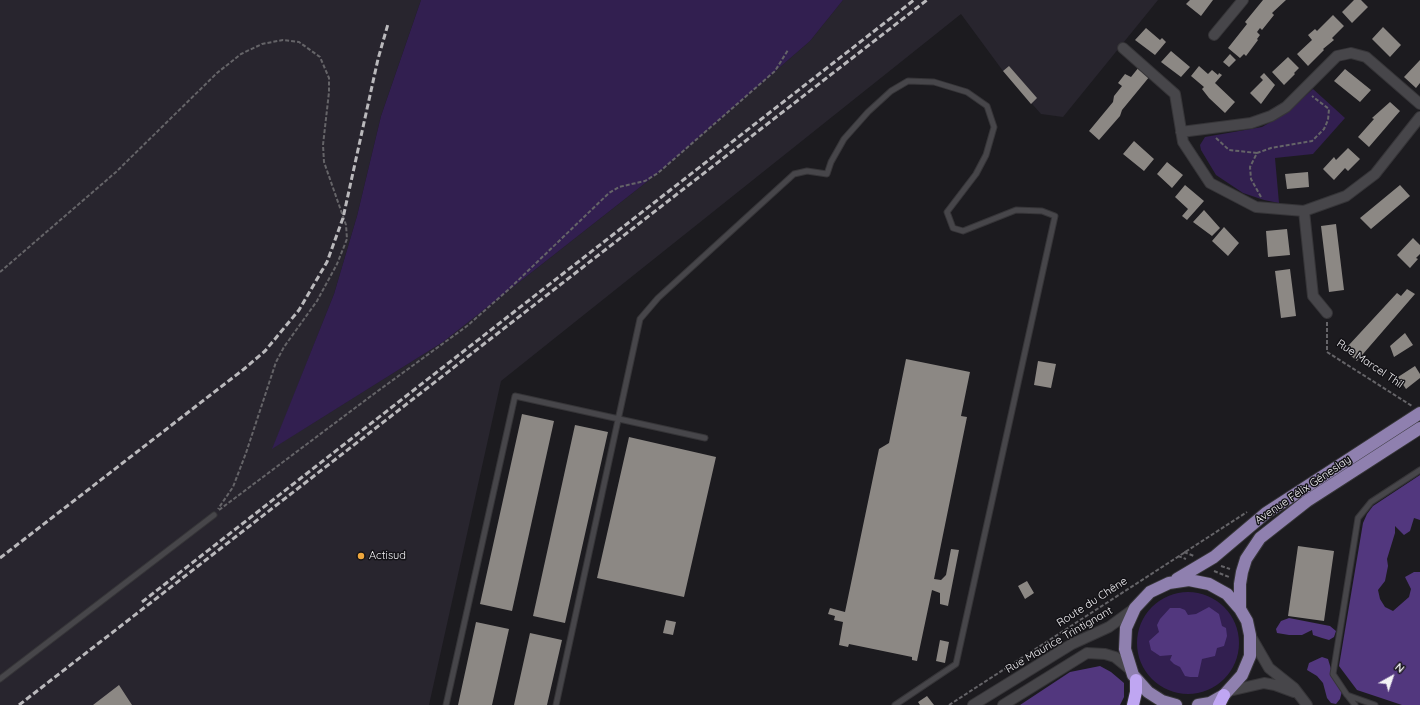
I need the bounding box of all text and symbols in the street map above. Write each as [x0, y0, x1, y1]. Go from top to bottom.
street label: Rue Marcel Thil [1334, 337, 1406, 391]
street label: Avenue Félix Géneslay [1252, 453, 1354, 527]
place label: Actisud [369, 549, 406, 563]
marker: Actisud [356, 551, 366, 561]
street label: Route du Chêne [1054, 574, 1130, 630]
street label: Rue Maurice Trintignant [1003, 604, 1115, 676]
north arrow [1372, 657, 1412, 697]
text: N [1392, 660, 1407, 676]

